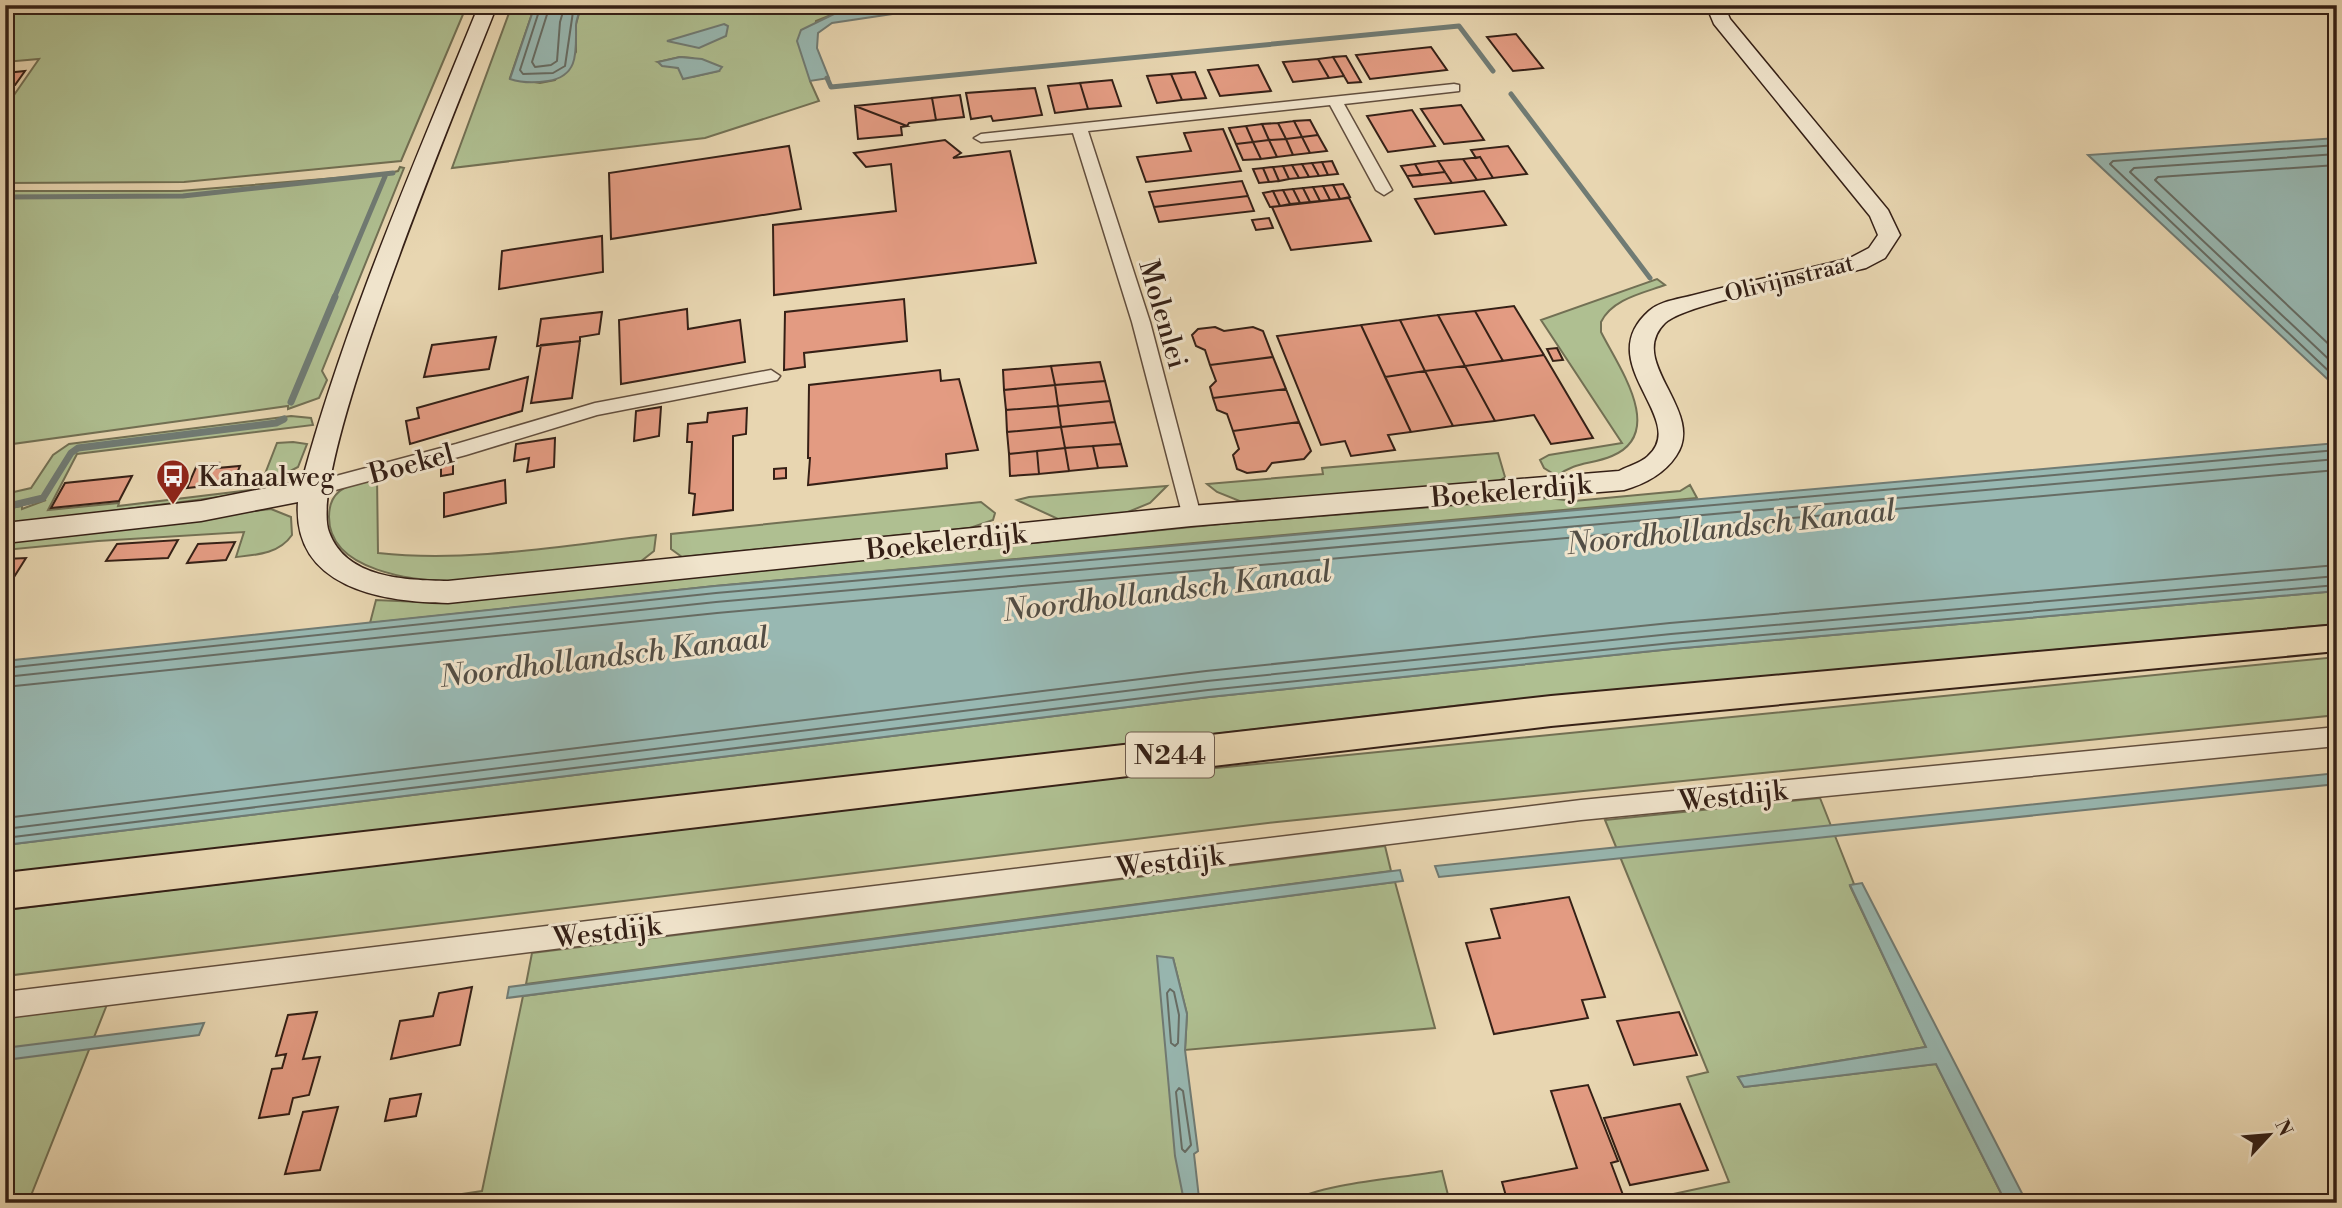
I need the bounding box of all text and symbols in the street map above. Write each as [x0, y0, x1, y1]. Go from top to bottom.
street label: Olivijnstraat [1722, 249, 1857, 309]
street label: Molenlei [1130, 256, 1195, 373]
street label: Boekel [364, 436, 458, 493]
bus stop icon: Kanaalweg [154, 457, 192, 506]
place label: Kanaalweg [198, 460, 335, 495]
street label: Boekelerdijk [1428, 467, 1594, 516]
water label: Noordhollandsch Kanaal [1564, 492, 1898, 564]
street label: Boekelerdijk [863, 517, 1029, 568]
water label: Noordhollandsch Kanaal [1000, 553, 1334, 631]
water label: Noordhollandsch Kanaal [437, 619, 771, 697]
road number: N244 [1126, 733, 1214, 778]
street label: Westdijk [1676, 773, 1790, 820]
street label: Westdijk [1113, 838, 1228, 887]
street label: Westdijk [550, 908, 665, 957]
north arrow [2234, 1100, 2304, 1170]
text: N [2269, 1116, 2297, 1140]

